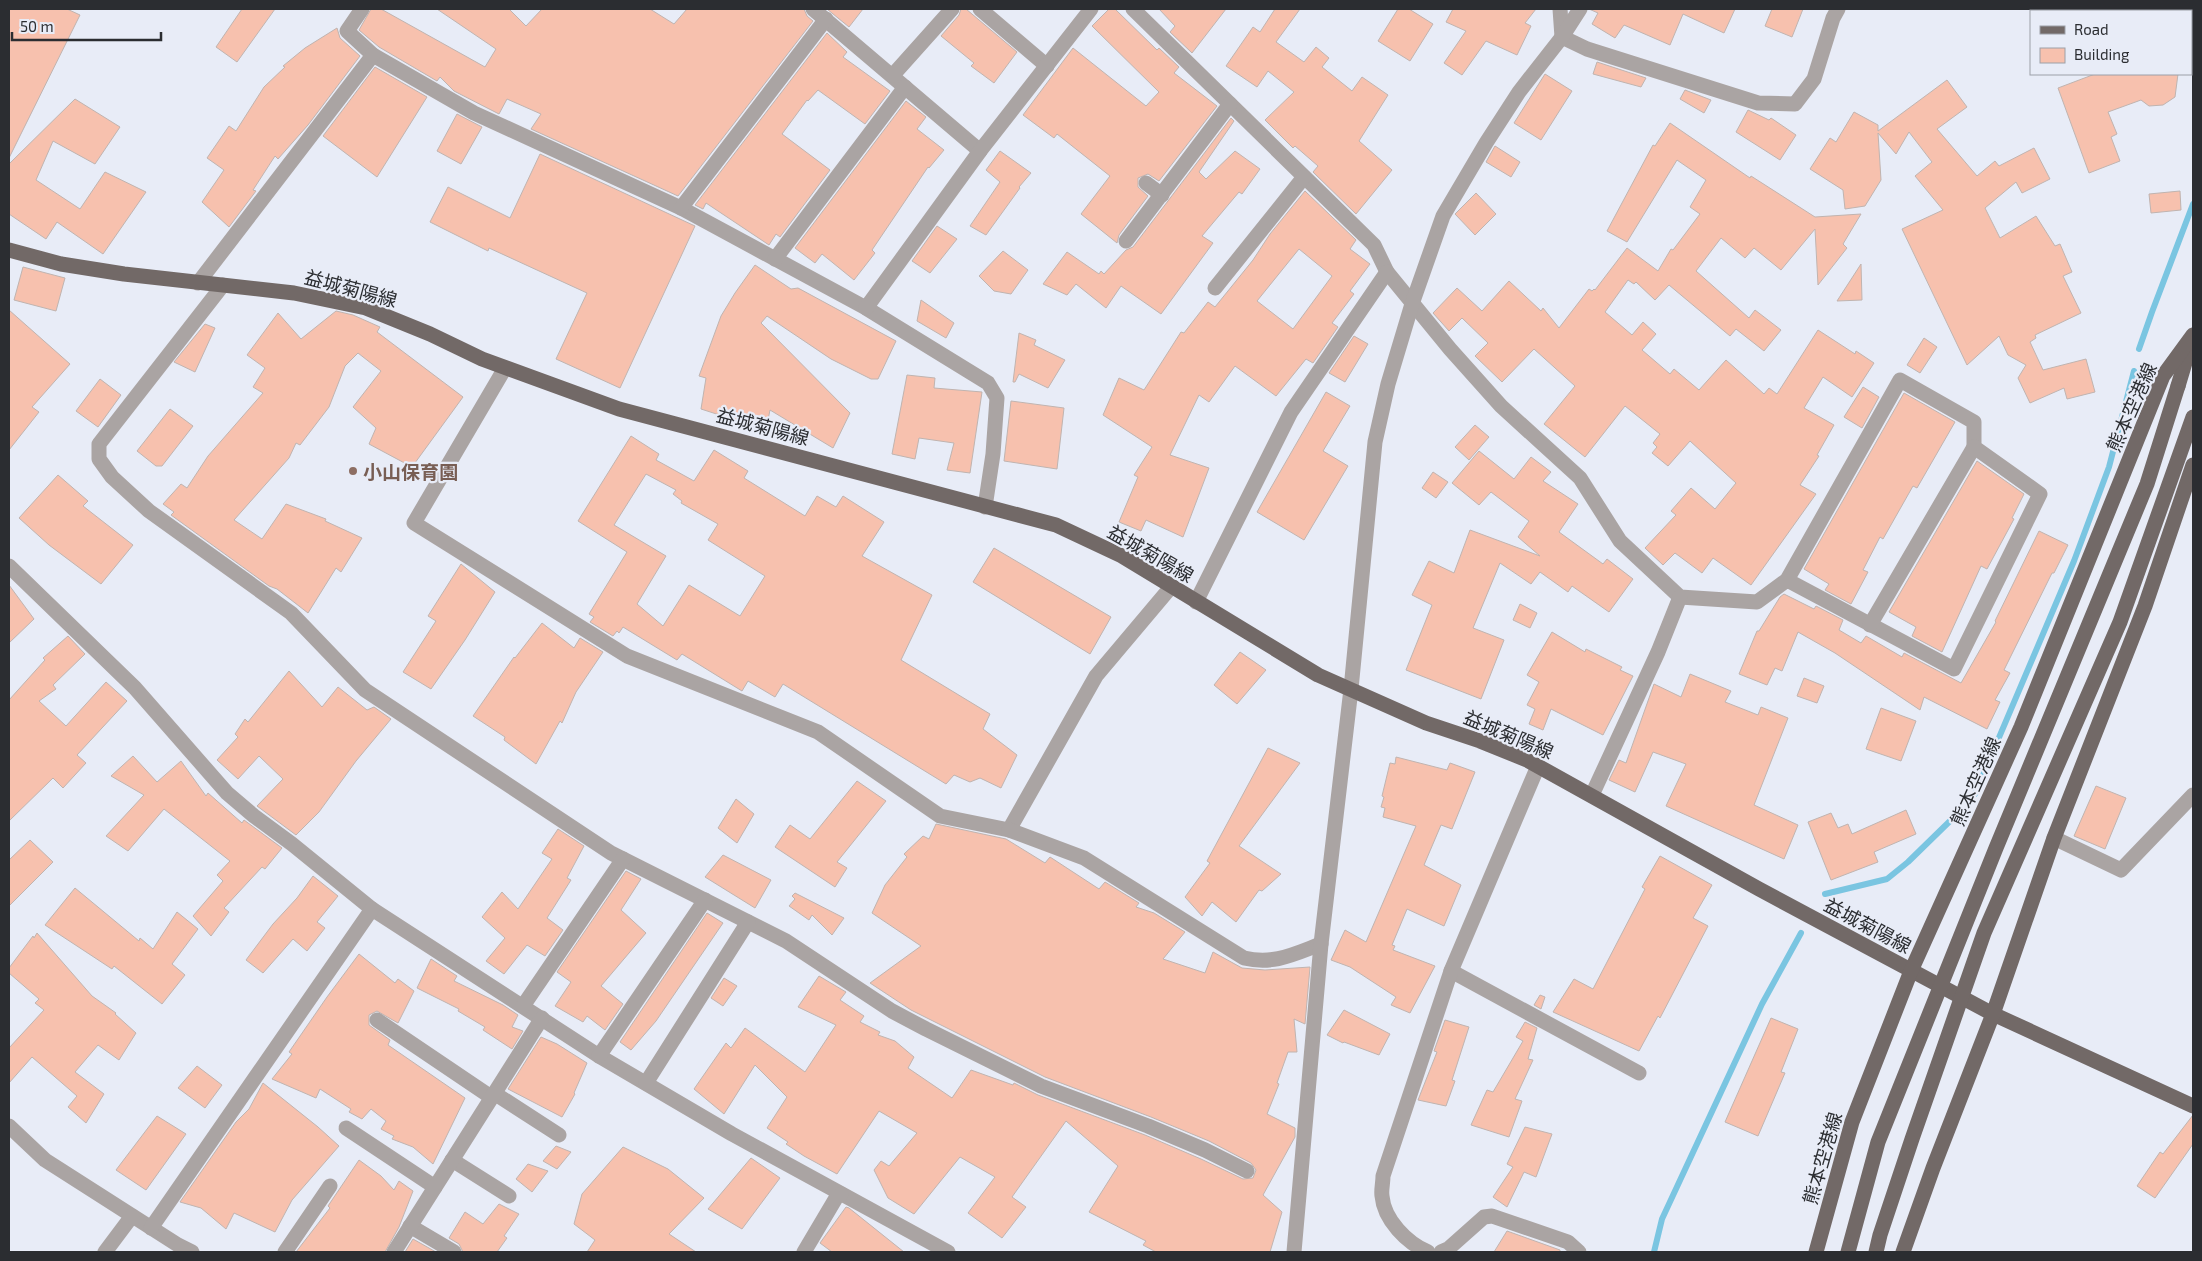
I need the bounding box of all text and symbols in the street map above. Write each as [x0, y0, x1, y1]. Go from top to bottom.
scale bar [12, 10, 161, 42]
legend [2030, 10, 2192, 75]
text: 50 m [20, 17, 54, 35]
text: Road [2074, 20, 2109, 38]
text: Building [2074, 45, 2130, 63]
street label: 益城菊陽線 [302, 265, 400, 311]
street label: 熊本空港線 [2101, 359, 2161, 455]
street label: 益城菊陽線 [714, 403, 812, 449]
place label: 小山保育園 [363, 460, 458, 483]
marker: 小山保育園 [347, 465, 359, 477]
street label: 益城菊陽線 [1104, 519, 1198, 587]
street label: 益城菊陽線 [1461, 705, 1557, 763]
street label: 熊本空港線 [1945, 733, 2005, 829]
street label: 益城菊陽線 [1821, 893, 1915, 957]
street label: 熊本空港線 [1798, 1109, 1846, 1207]

